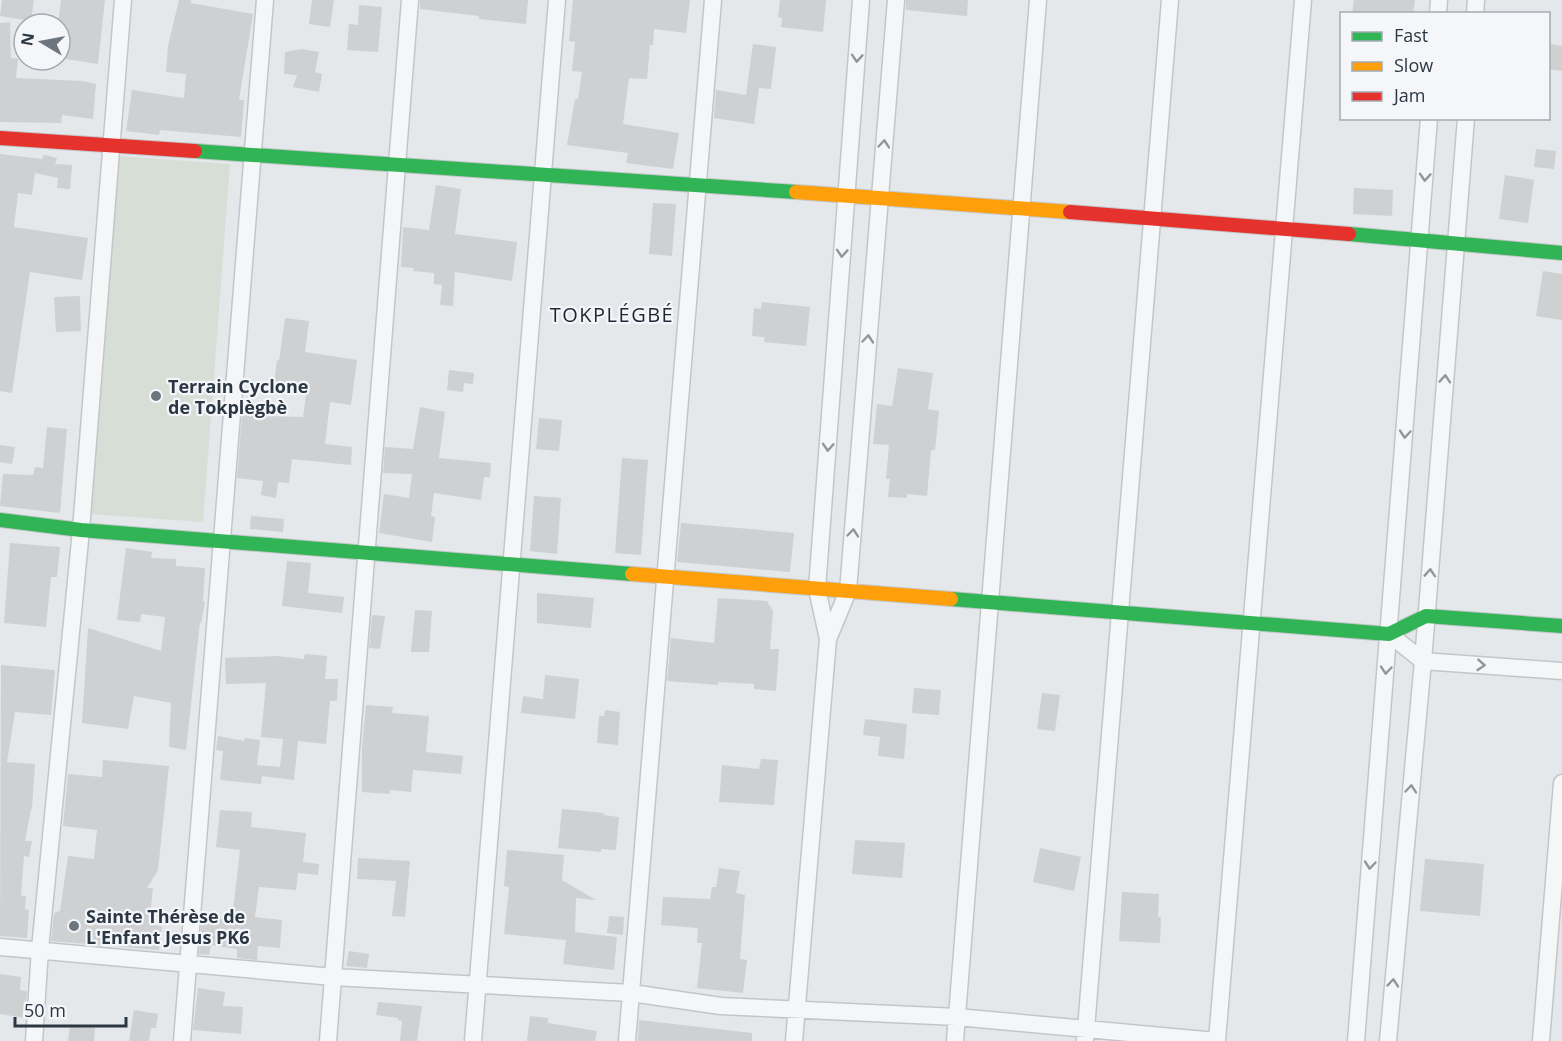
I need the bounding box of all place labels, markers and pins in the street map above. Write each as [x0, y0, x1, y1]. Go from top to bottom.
place label: Terrain Cyclone de Tokplègbè [168, 374, 308, 419]
marker: Terrain Cyclone de Tokplègbè [149, 389, 163, 403]
place label: Sainte Thérèse de L'Enfant Jesus PK6 [86, 904, 250, 949]
marker: Sainte Thérèse de L'Enfant Jesus PK6 [67, 919, 81, 933]

